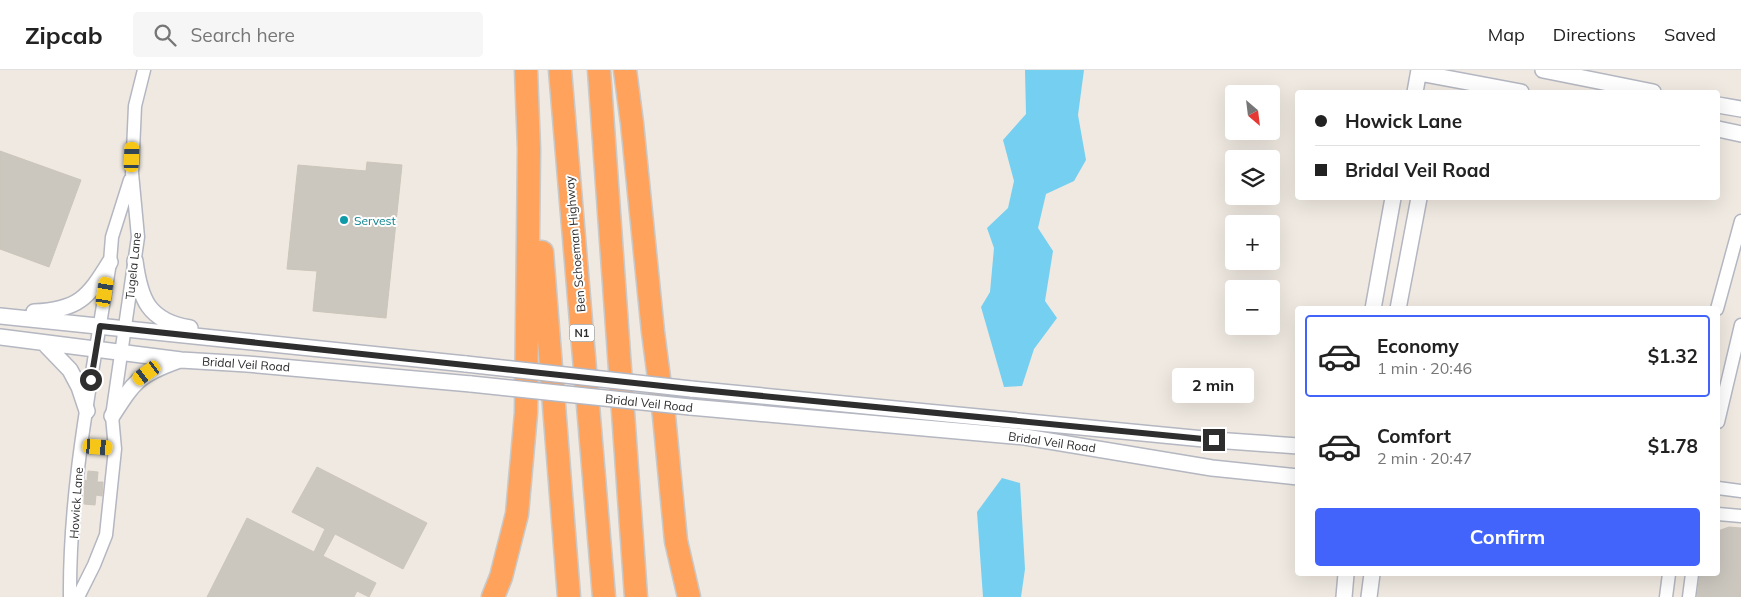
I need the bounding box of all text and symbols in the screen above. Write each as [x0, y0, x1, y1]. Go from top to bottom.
search box [133, 12, 483, 57]
text: Zipcab [25, 20, 103, 50]
icon: search [151, 21, 179, 49]
text: Search here [191, 23, 295, 47]
text: Map [1488, 23, 1525, 46]
text: Directions [1553, 23, 1636, 46]
text: Saved [1664, 23, 1716, 46]
north arrow [1225, 85, 1280, 140]
map controls [1225, 85, 1280, 335]
text: Howick Lane [1345, 109, 1462, 133]
car [123, 142, 140, 172]
button: layers [1225, 150, 1280, 205]
text: Bridal Veil Road [1345, 158, 1490, 182]
street label: Ben Schoeman Highway [562, 175, 588, 313]
place label: Servest [354, 213, 396, 228]
marker: Servest [338, 214, 350, 226]
button: + [1225, 215, 1280, 270]
street label: Tugela Lane [122, 232, 144, 300]
car [95, 276, 114, 308]
button: − [1225, 280, 1280, 335]
road number: N1 [570, 324, 594, 342]
icon: car [1317, 334, 1362, 379]
text: Economy [1377, 334, 1459, 358]
text: $1.32 [1648, 344, 1698, 368]
street label: Bridal Veil Road [201, 353, 291, 375]
car [130, 358, 163, 388]
text: 1 min · 20:46 [1377, 358, 1472, 378]
callout: 2 min [1173, 368, 1255, 402]
route start [80, 369, 102, 391]
text: 2 min [1192, 375, 1234, 395]
street label: Bridal Veil Road [604, 391, 694, 415]
icon: car [1317, 424, 1362, 469]
text: Comfort [1377, 424, 1451, 448]
street label: Bridal Veil Road [1007, 428, 1097, 456]
route end [1203, 429, 1225, 451]
text: $1.78 [1648, 434, 1698, 458]
car [82, 438, 113, 456]
text: 2 min · 20:47 [1377, 448, 1472, 468]
street label: Howick Lane [66, 467, 86, 539]
button: Confirm [1315, 508, 1700, 566]

